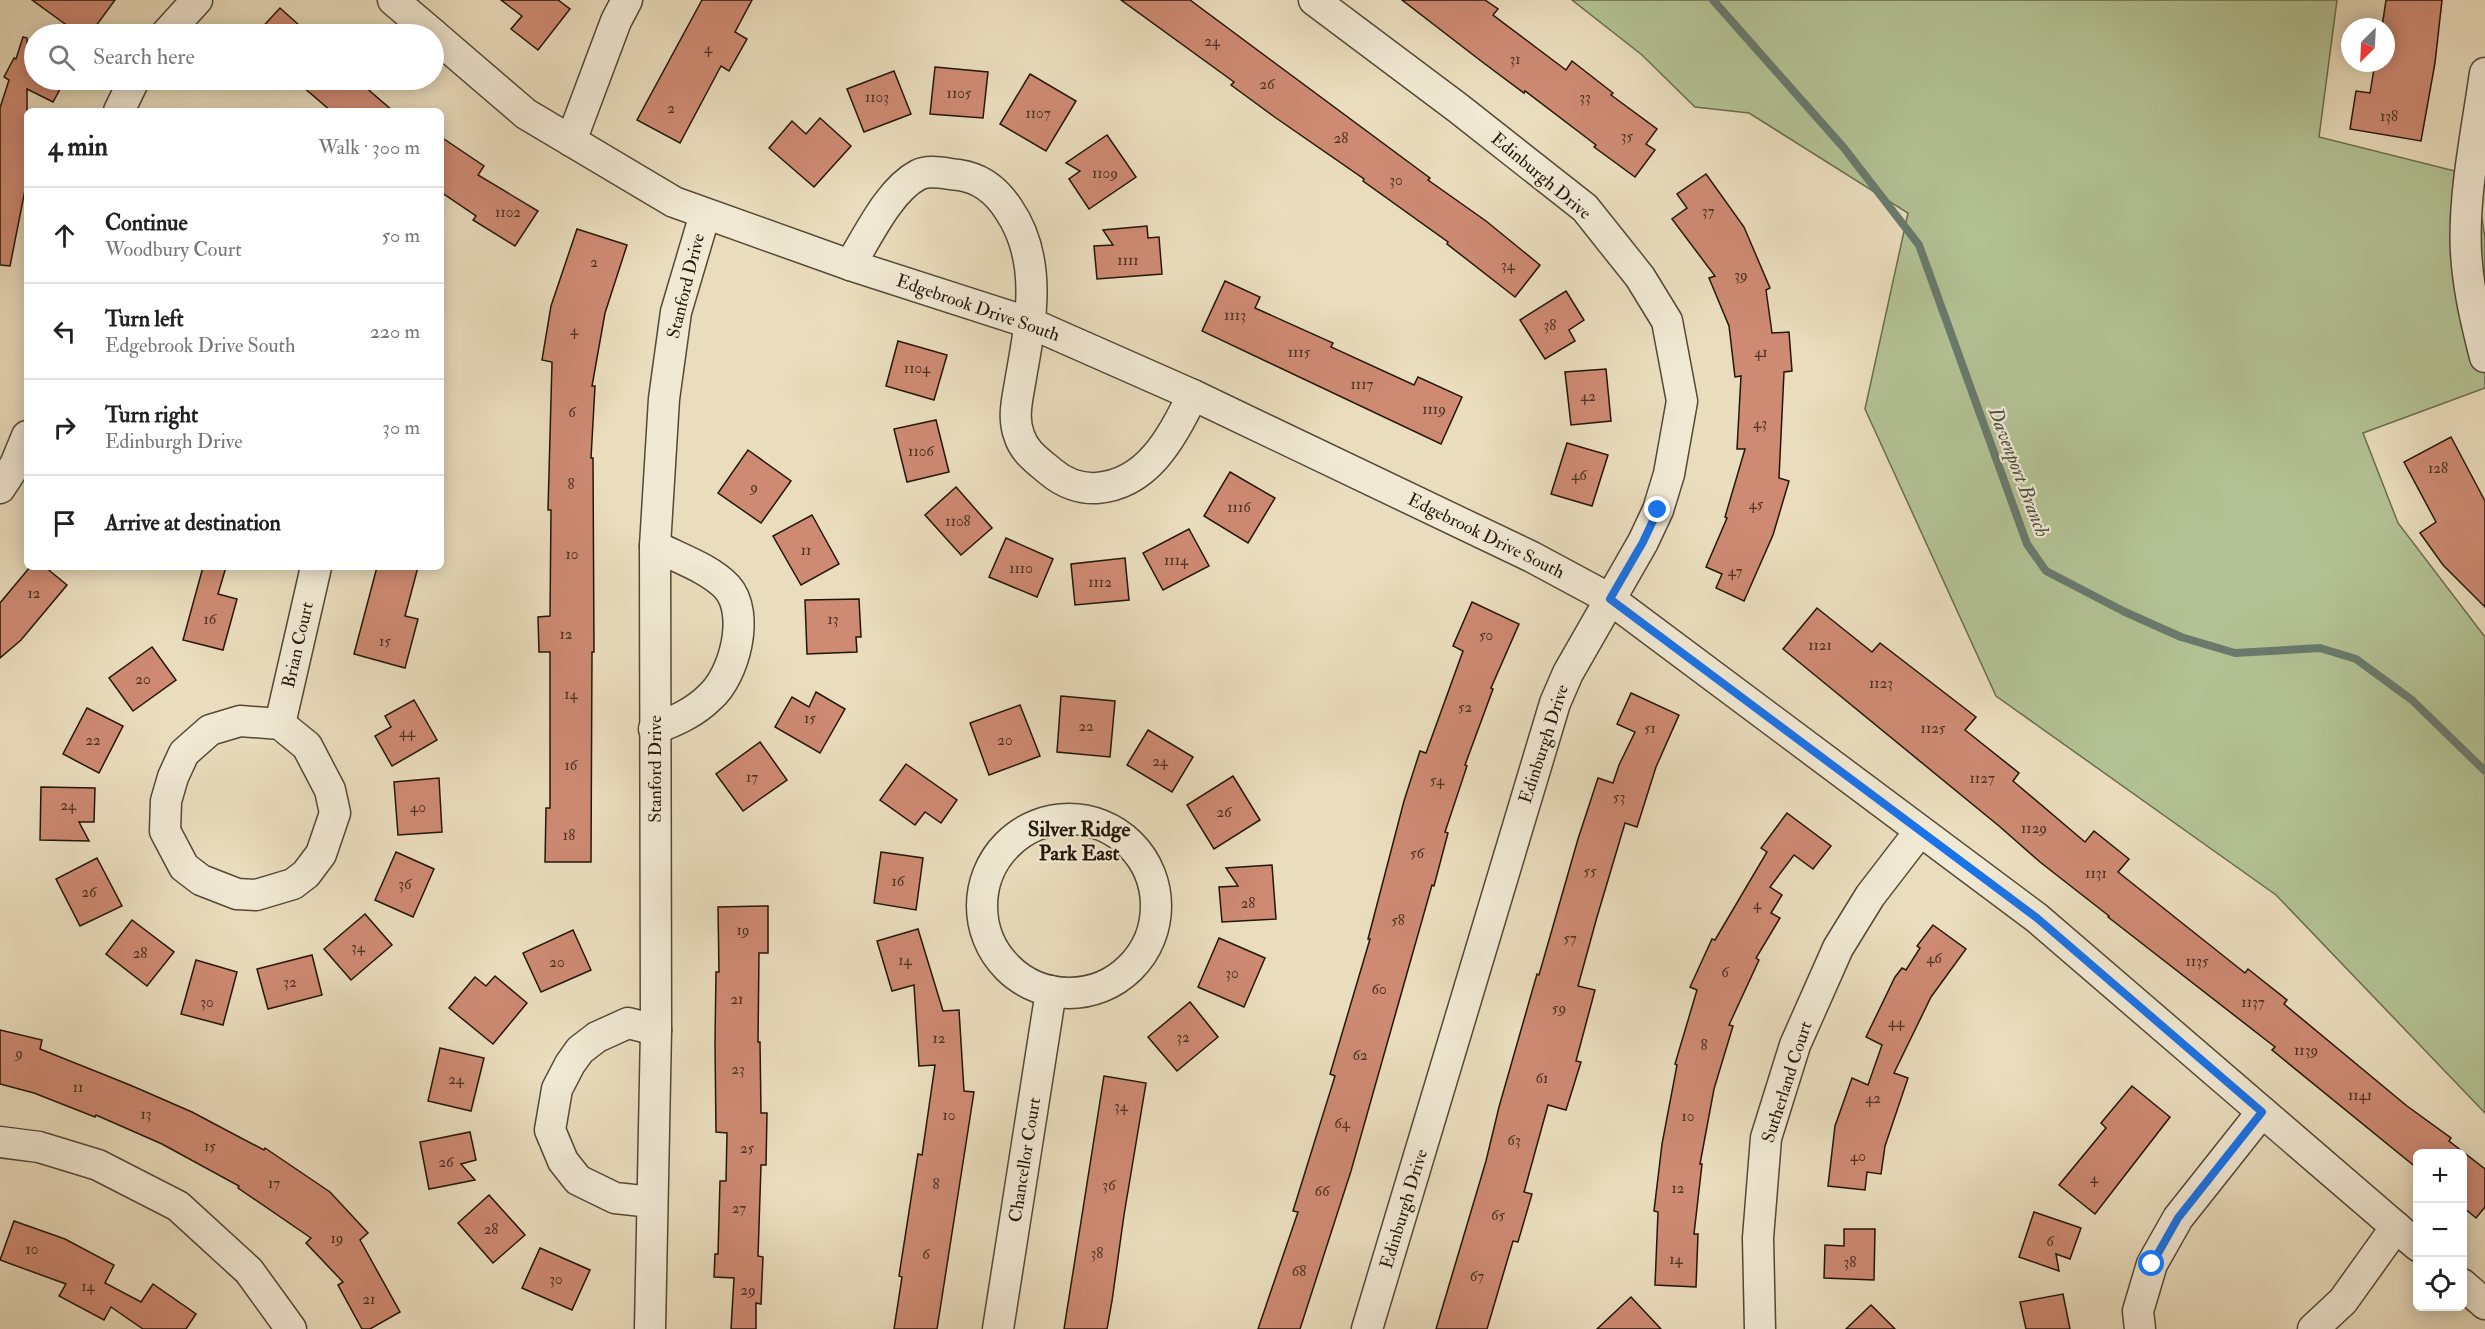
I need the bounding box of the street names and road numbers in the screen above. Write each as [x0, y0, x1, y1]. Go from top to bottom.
street label: Edinburgh Drive [1486, 127, 1596, 225]
street label: Stanford Drive [662, 231, 710, 341]
street label: Edgebrook Drive South [893, 269, 1063, 347]
street label: Edgebrook Drive South [1404, 488, 1569, 584]
street label: Brian Court [277, 600, 319, 690]
street label: Edinburgh Drive [1514, 681, 1574, 806]
street label: Stanford Drive [644, 715, 667, 823]
street label: Sutherland Court [1757, 1018, 1817, 1146]
street label: Chancellor Court [1004, 1096, 1046, 1224]
street label: Edinburgh Drive [1375, 1146, 1433, 1272]

